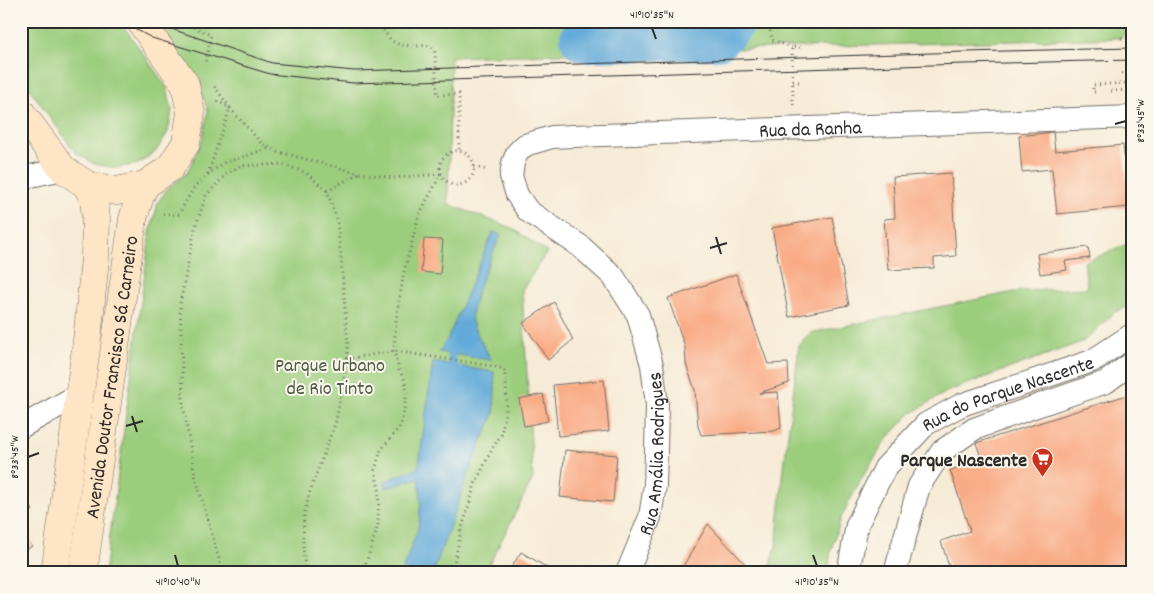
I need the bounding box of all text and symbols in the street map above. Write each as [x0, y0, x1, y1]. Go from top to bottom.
text: 41°10'35"N [630, 7, 674, 24]
text: 8°33'45"W [1133, 99, 1150, 143]
street label: Rua da Ranha [759, 115, 863, 147]
street label: Avenida Doutor Francisco Sá Carneiro [80, 234, 147, 521]
street label: Rua do Parque Nascente [918, 350, 1098, 441]
park label: Parque Urbano de Rio Tinto [275, 353, 385, 404]
street label: Rua Amália Rodrigues [633, 370, 674, 540]
text: 8°33'45"W [7, 435, 24, 479]
supermarket icon: Parque Nascente [1031, 447, 1055, 478]
place label: Parque Nascente [900, 448, 1027, 476]
text: 41°10'40"N [156, 574, 200, 591]
text: 41°10'35"N [795, 574, 839, 591]

